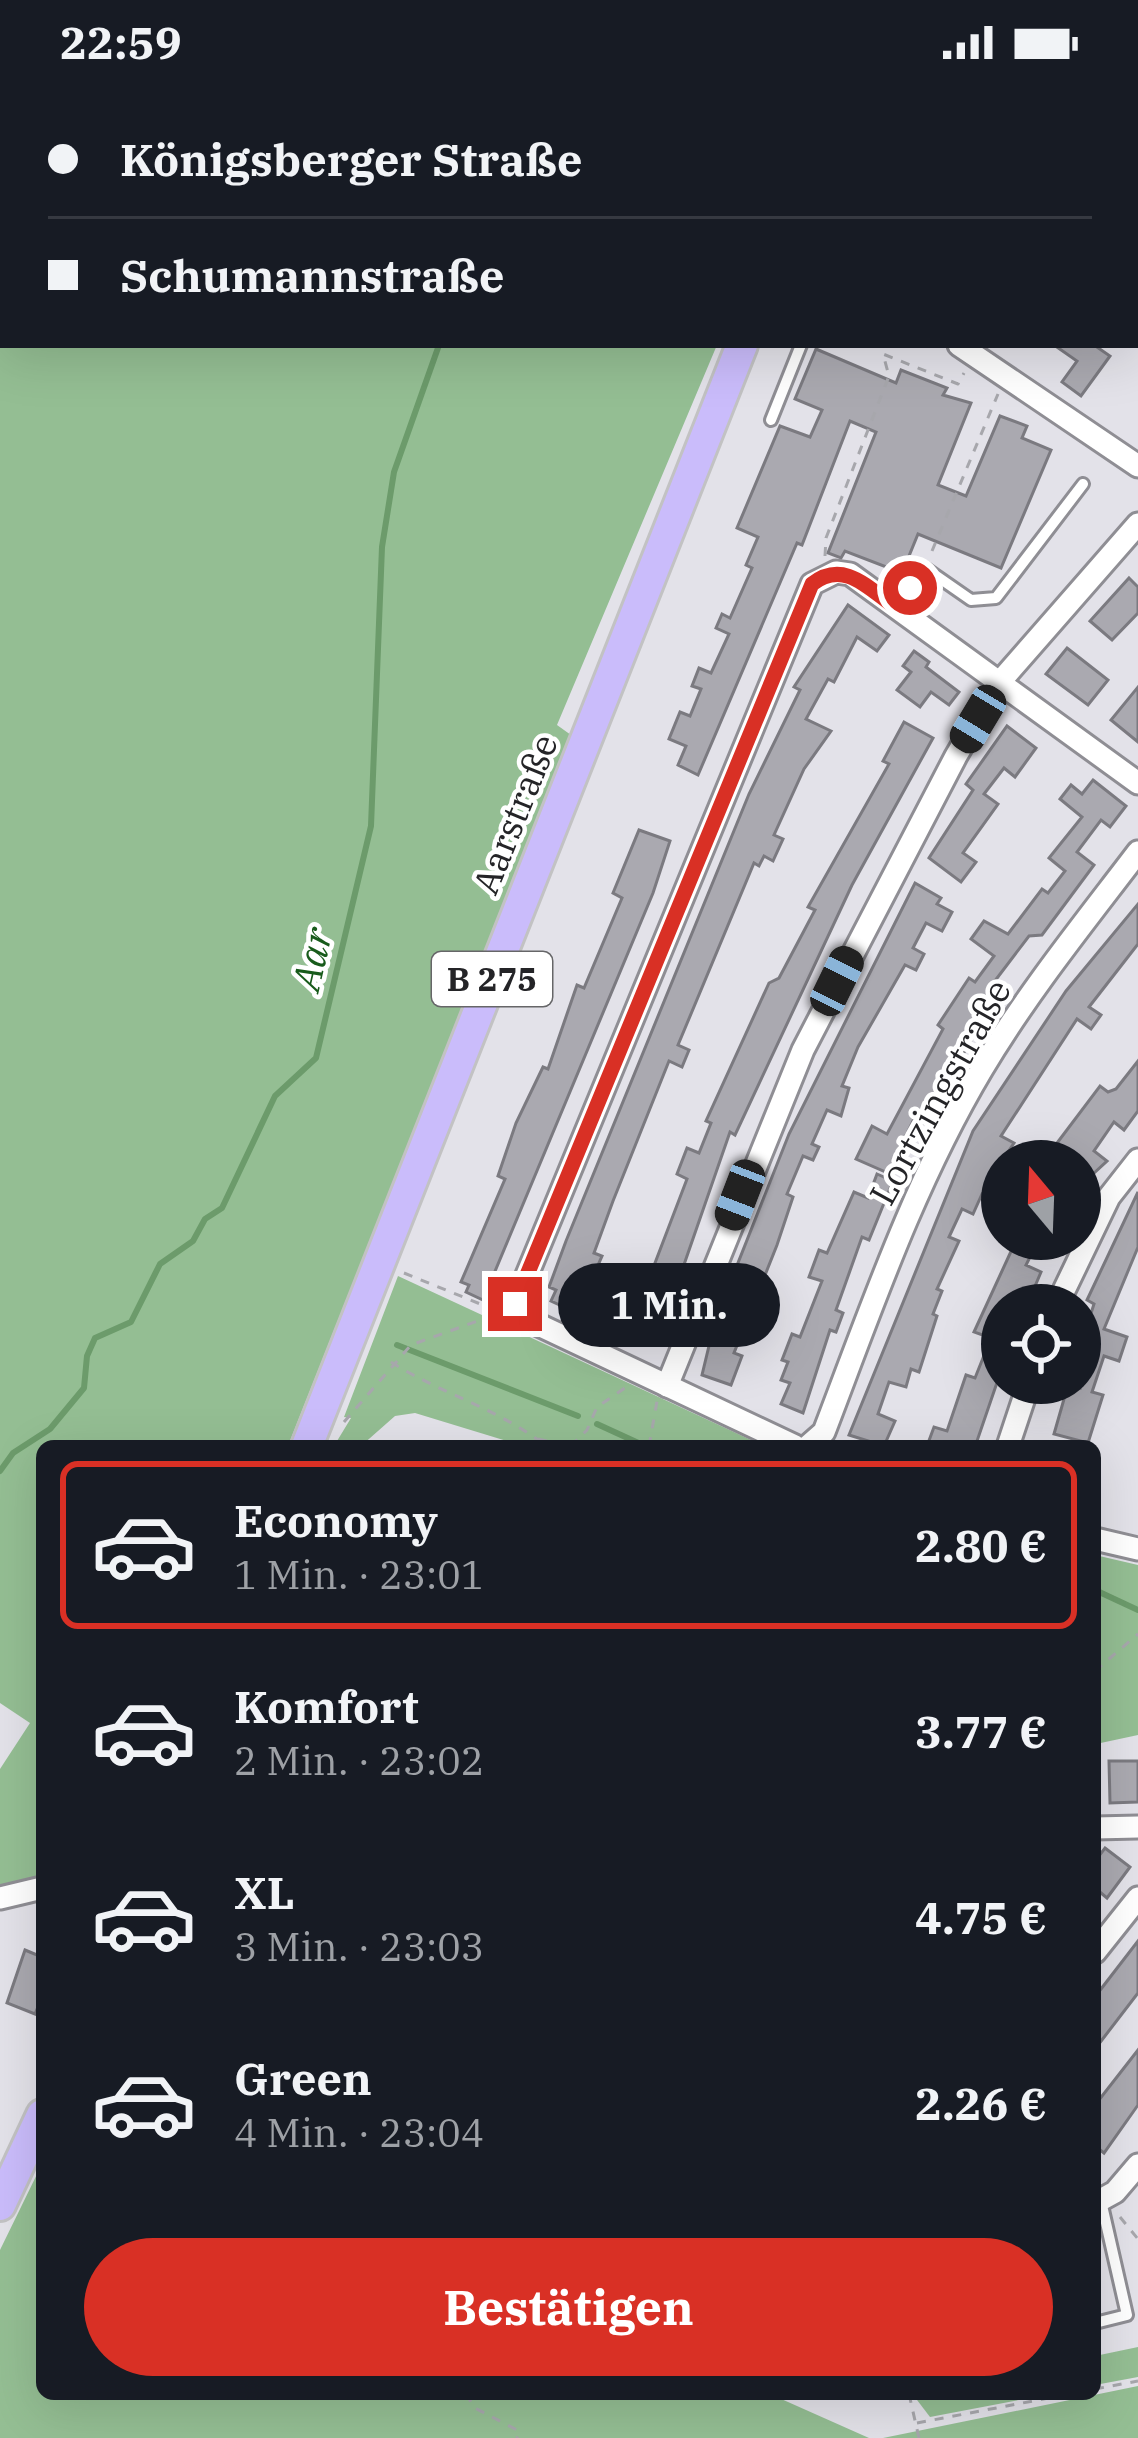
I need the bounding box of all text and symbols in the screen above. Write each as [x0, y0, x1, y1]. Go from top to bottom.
text: 22:59 [60, 13, 182, 71]
text: Königsberger Straße [120, 130, 583, 188]
text: Schumannstraße [120, 246, 504, 304]
route start [883, 561, 937, 615]
car [944, 679, 1012, 759]
street label: Aarstraße [461, 727, 568, 901]
water label: Aar [279, 922, 344, 998]
car [805, 941, 869, 1021]
road number: B 275 [432, 952, 552, 1006]
street label: Lortzingstraße [858, 971, 1021, 1213]
north arrow [981, 1140, 1101, 1260]
map controls [981, 1140, 1101, 1404]
car [710, 1155, 770, 1235]
callout: 1 Min. [557, 1262, 779, 1346]
route end [488, 1277, 542, 1331]
text: 1 Min. [610, 1279, 728, 1330]
button: locate [981, 1284, 1101, 1404]
icon: car [90, 1491, 198, 1599]
text: Economy [234, 1491, 438, 1549]
text: 2.80 € [915, 1516, 1047, 1574]
text: 1 Min. · 23:01 [234, 1549, 484, 1600]
icon: car [90, 1677, 198, 1785]
text: Komfort [234, 1677, 419, 1735]
text: 3.77 € [915, 1702, 1047, 1760]
text: 2 Min. · 23:02 [234, 1735, 484, 1786]
icon: car [90, 1863, 198, 1971]
text: XL [234, 1863, 295, 1921]
text: 4.75 € [915, 1888, 1047, 1946]
text: 3 Min. · 23:03 [234, 1921, 484, 1972]
icon: car [90, 2049, 198, 2157]
text: Green [234, 2049, 372, 2107]
text: 2.26 € [915, 2074, 1047, 2132]
text: 4 Min. · 23:04 [234, 2107, 484, 2158]
button: Bestätigen [84, 2238, 1053, 2376]

